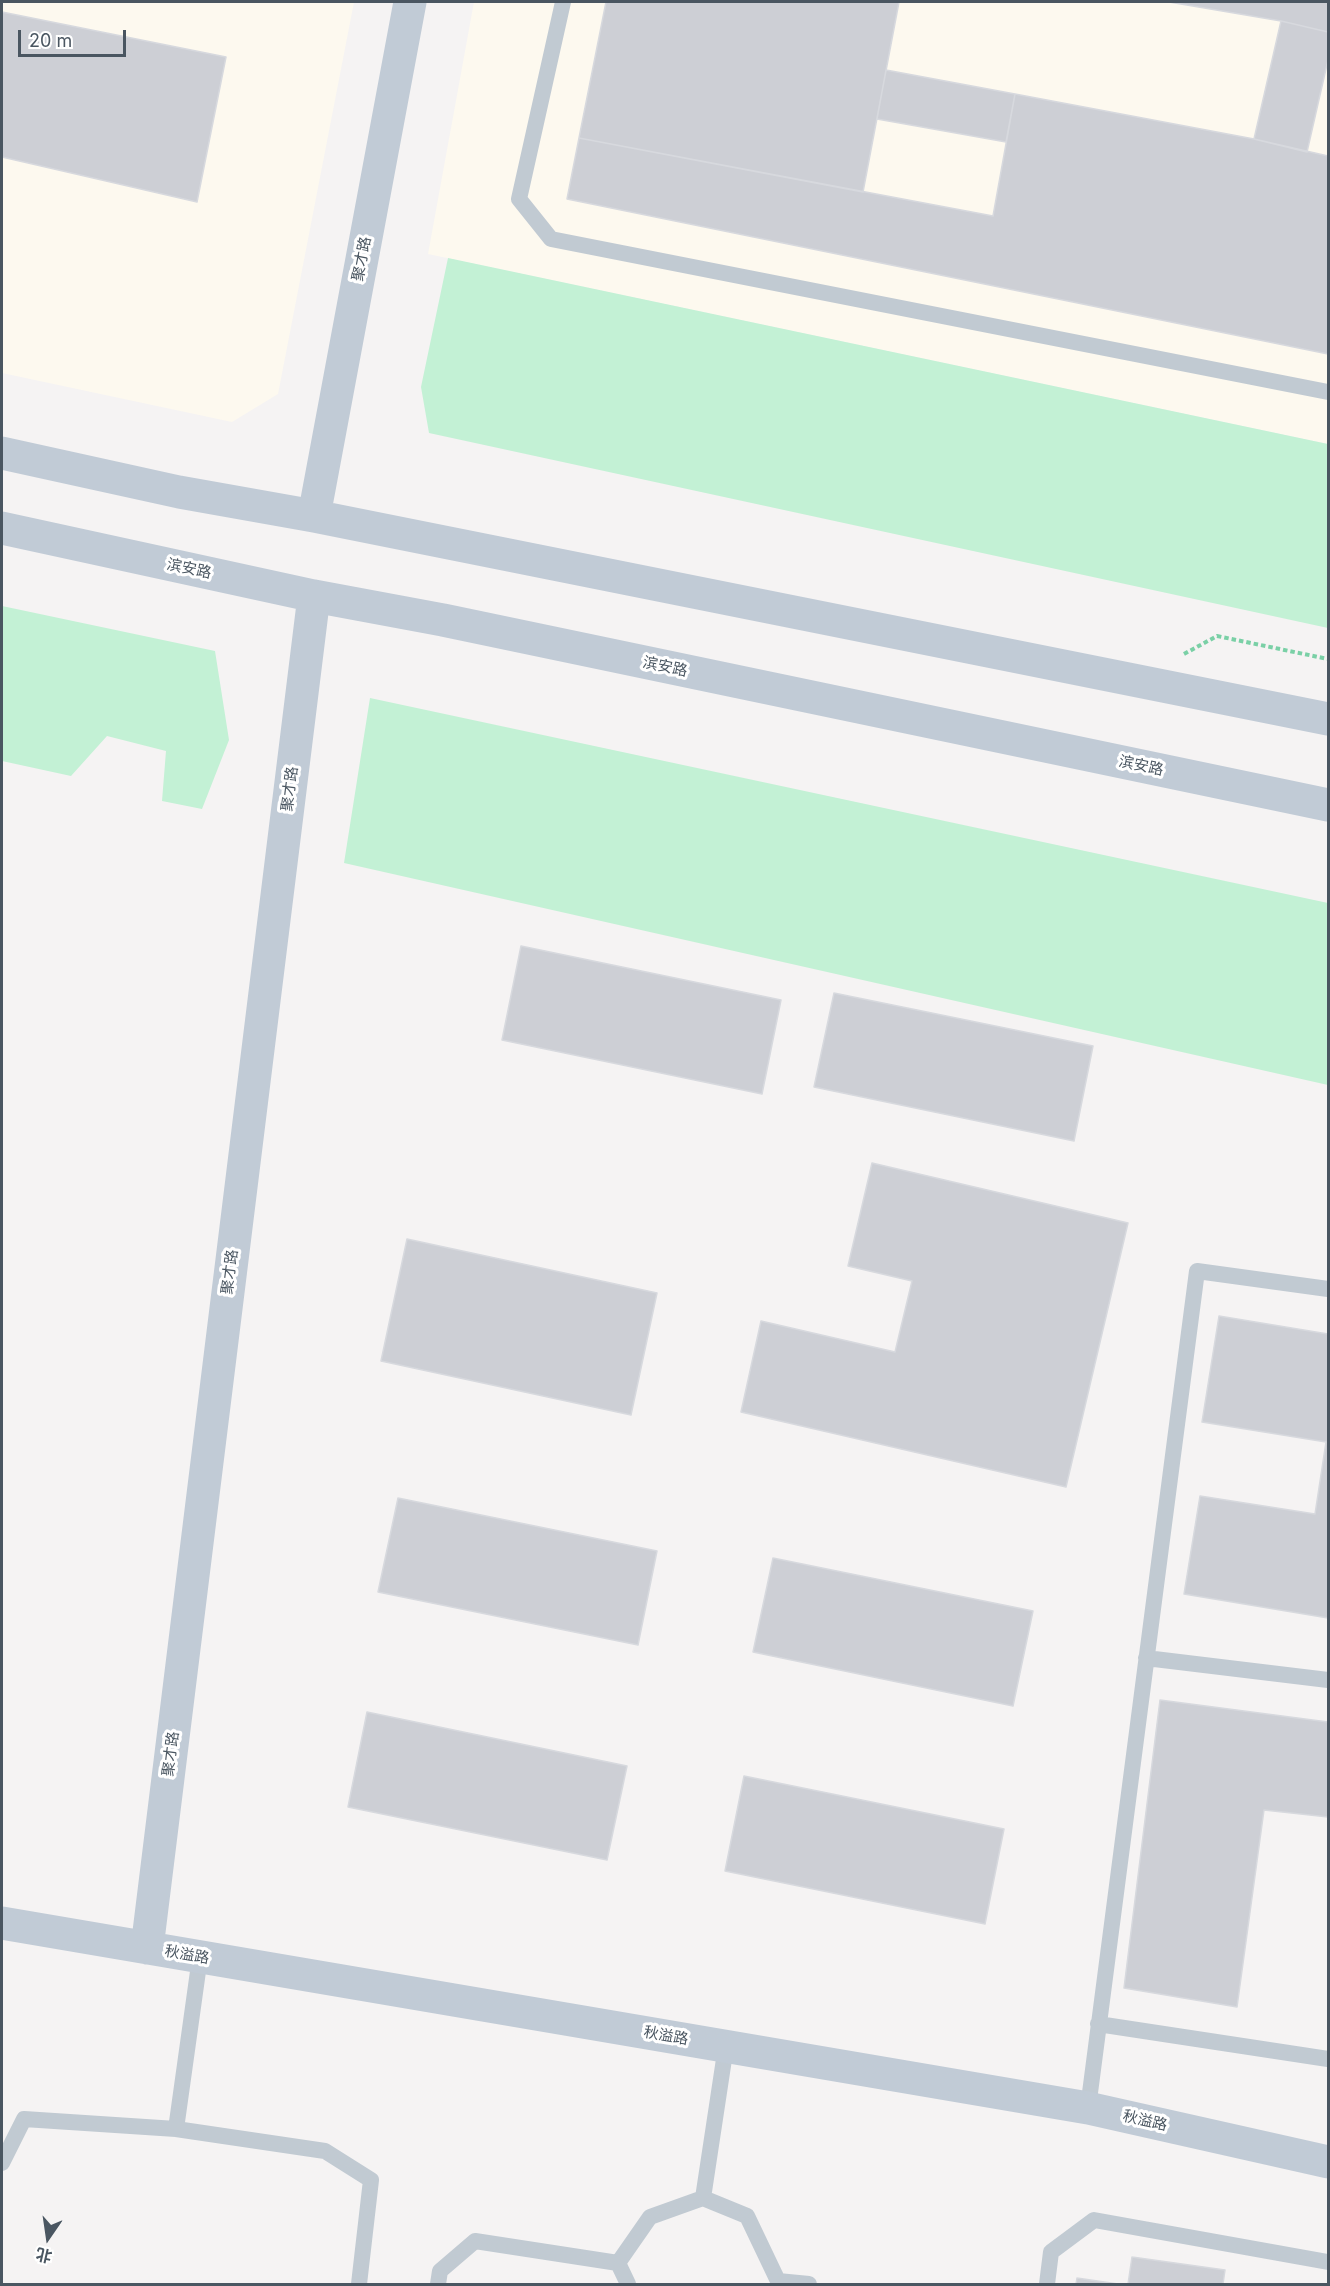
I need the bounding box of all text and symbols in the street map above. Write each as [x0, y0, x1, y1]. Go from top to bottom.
scale bar [21, 18, 129, 56]
text: 20 m [29, 30, 72, 51]
street label: 聚才路 [349, 235, 375, 283]
street label: 滨安路 [165, 556, 213, 582]
street label: 滨安路 [641, 654, 689, 680]
street label: 滨安路 [1117, 753, 1165, 779]
street label: 聚才路 [278, 766, 302, 812]
street label: 聚才路 [218, 1249, 242, 1295]
street label: 聚才路 [159, 1731, 183, 1777]
street label: 秋溢路 [163, 1942, 211, 1968]
street label: 秋溢路 [642, 2023, 690, 2049]
street label: 秋溢路 [1121, 2107, 1169, 2135]
north arrow [18, 2208, 78, 2268]
text: 北 [34, 2244, 54, 2267]

